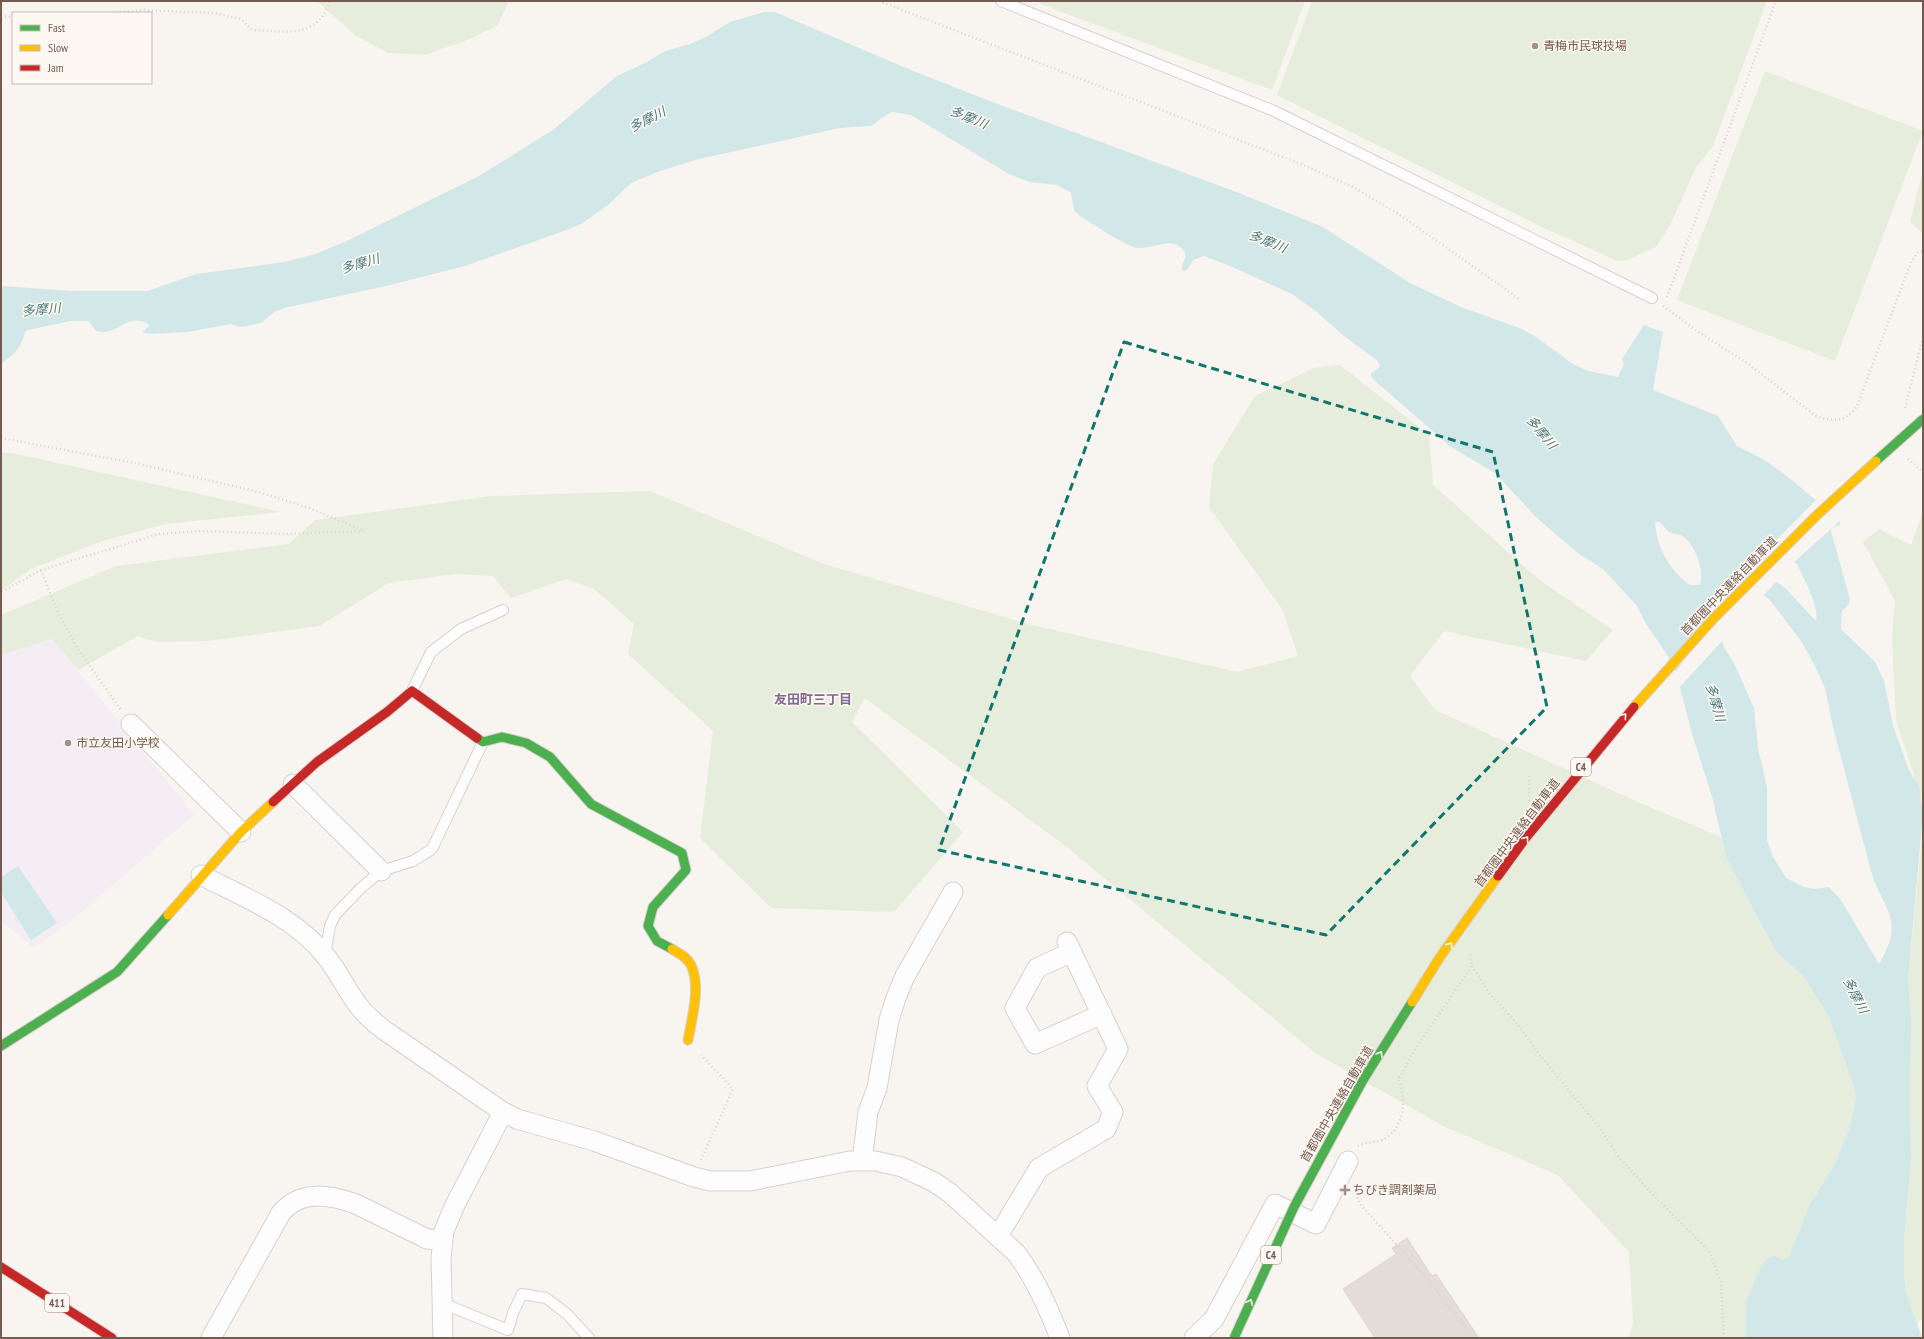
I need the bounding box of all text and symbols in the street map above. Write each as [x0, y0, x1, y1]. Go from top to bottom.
legend [12, 12, 152, 84]
text: Fast [48, 20, 66, 35]
place label: 青梅市民球技場 [1543, 38, 1627, 53]
text: Slow [48, 40, 69, 55]
marker: 青梅市民球技場 [1530, 41, 1540, 51]
text: Jam [47, 60, 64, 75]
water label: 多摩川 [626, 102, 670, 136]
water label: 多摩川 [948, 102, 992, 133]
water label: 多摩川 [1247, 226, 1291, 257]
water label: 多摩川 [339, 249, 383, 277]
water label: 多摩川 [21, 299, 63, 320]
water label: 多摩川 [1523, 412, 1562, 454]
street label: 首都圏中央連絡自動車道 [1677, 533, 1780, 638]
water label: 多摩川 [1702, 681, 1730, 725]
district label: 友田町三丁目 [774, 691, 852, 708]
one-way arrow [1620, 713, 1627, 721]
place label: 市立友田小学校 [76, 735, 160, 750]
marker: 市立友田小学校 [63, 738, 73, 748]
road number: C4 [1571, 758, 1591, 776]
street label: 首都圏中央連絡自動車道 [1471, 775, 1562, 890]
one-way arrow [1521, 837, 1528, 844]
one-way arrow [1445, 942, 1453, 949]
water label: 多摩川 [1839, 974, 1873, 1018]
street label: 首都圏中央連絡自動車道 [1297, 1043, 1376, 1165]
one-way arrow [1375, 1051, 1382, 1058]
place label: ちびき調剤薬局 [1353, 1182, 1437, 1197]
marker: ちびき調剤薬局 [1340, 1185, 1350, 1195]
road number: C4 [1261, 1246, 1281, 1264]
road number: 411 [45, 1294, 69, 1312]
one-way arrow [1245, 1299, 1253, 1307]

